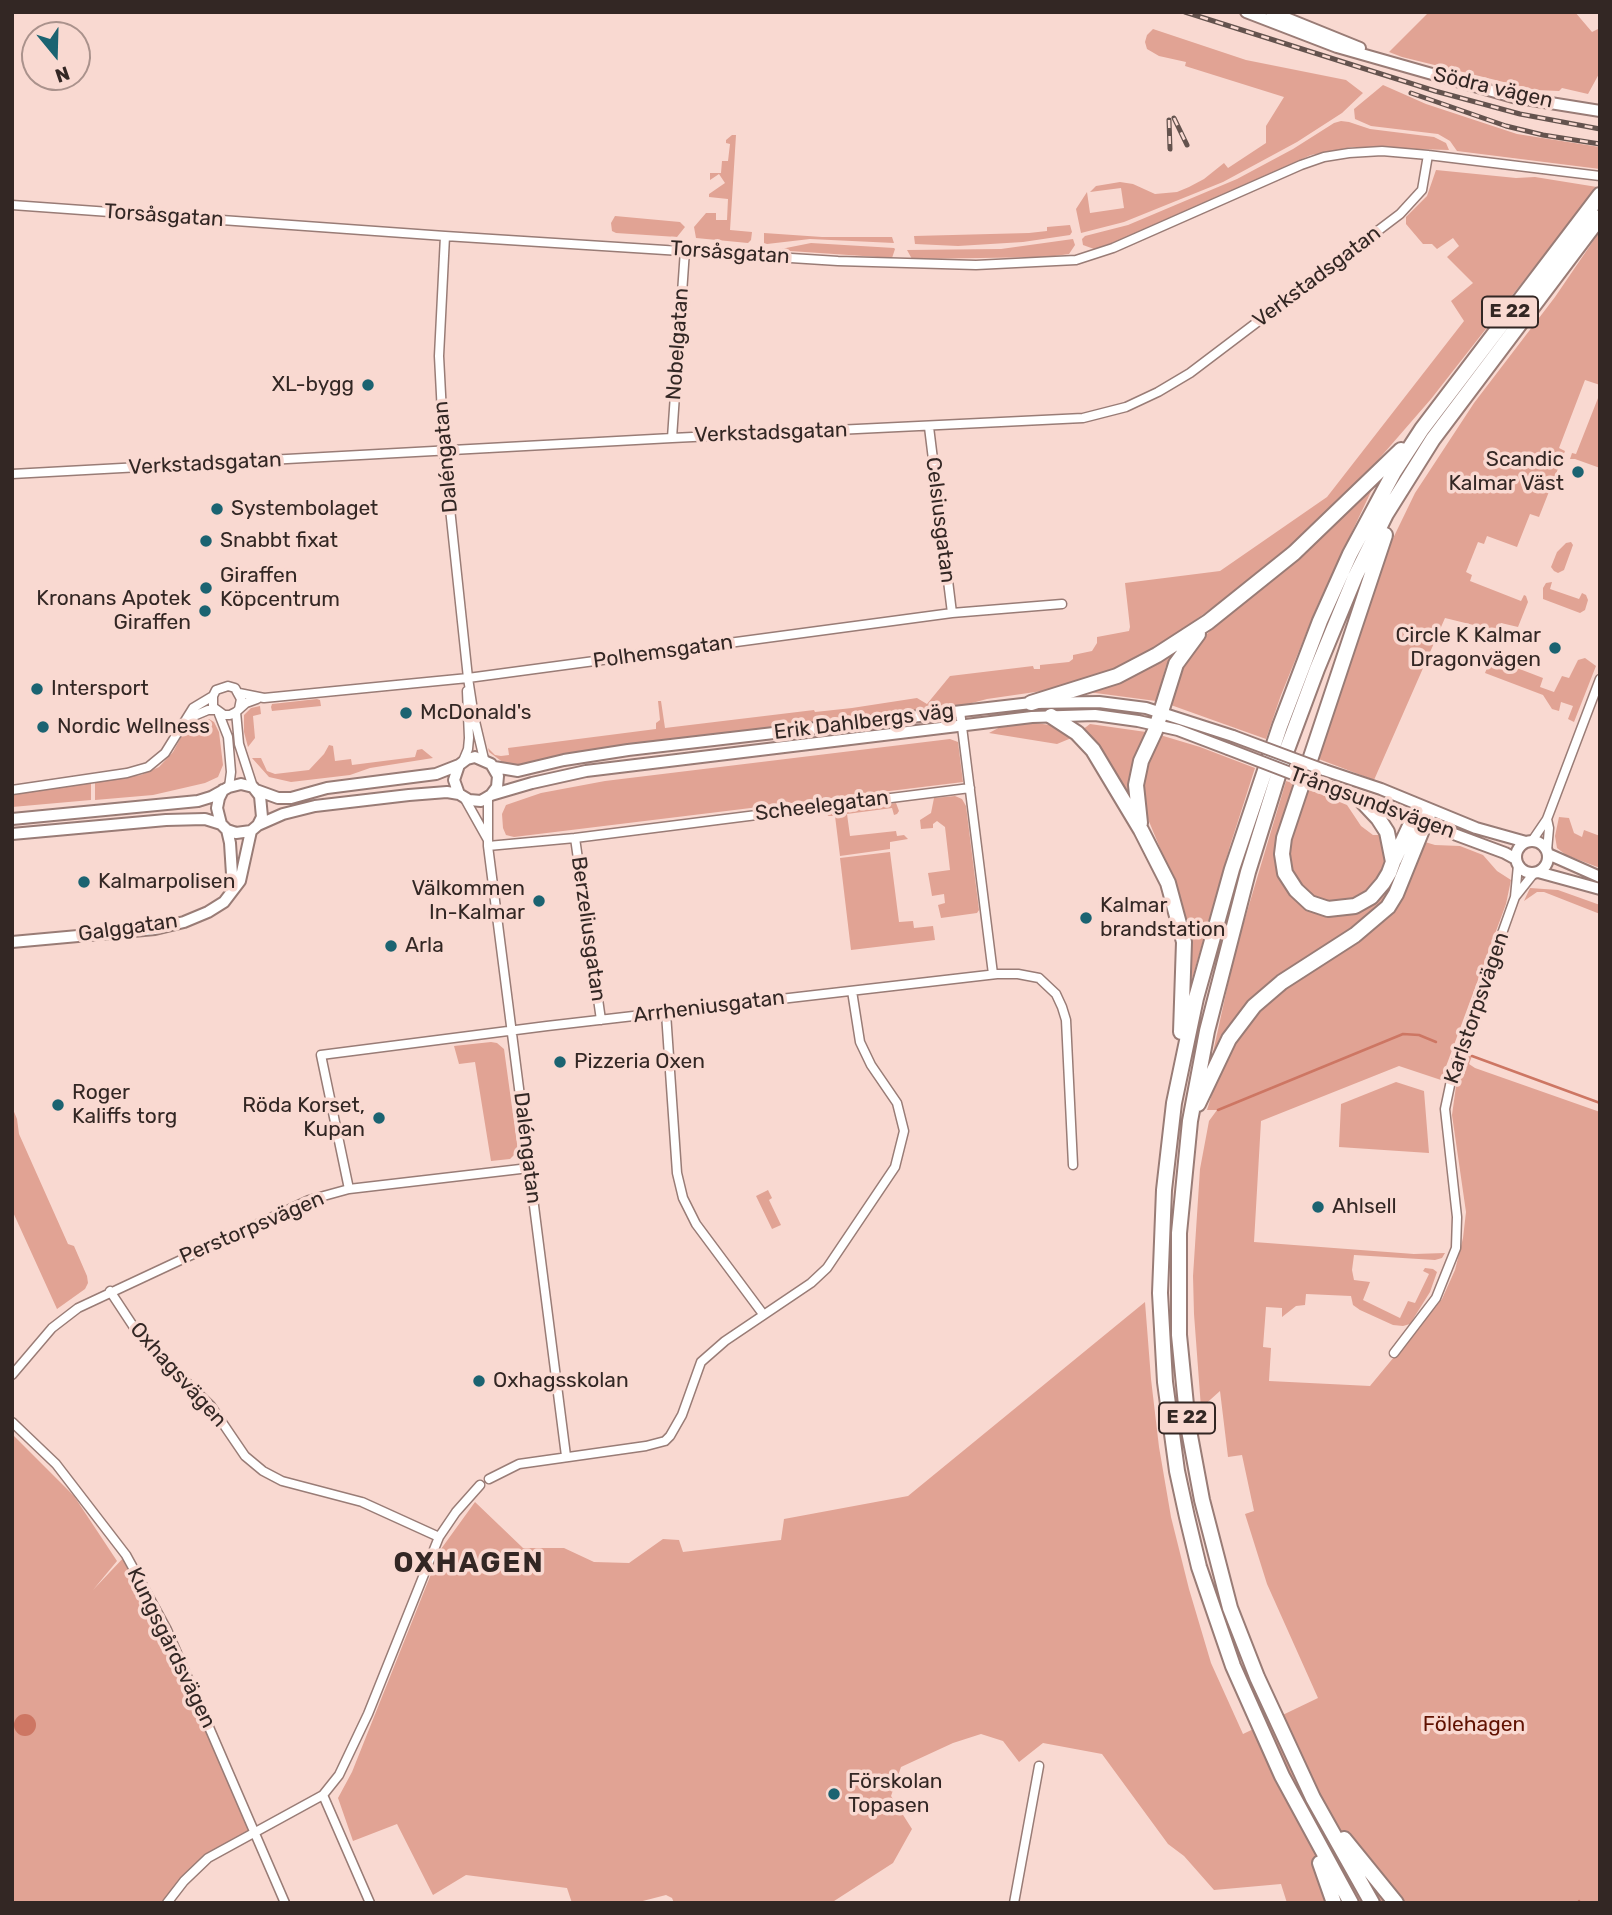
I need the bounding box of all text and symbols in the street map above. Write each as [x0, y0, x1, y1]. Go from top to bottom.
north arrow [21, 21, 91, 91]
text: N [52, 61, 73, 88]
street label: Södra vägen [1431, 62, 1555, 114]
street label: Torsåsgatan [103, 199, 225, 233]
street label: Verkstadsgatan [1248, 221, 1386, 333]
street label: Torsåsgatan [669, 236, 791, 270]
street label: Nobelgatan [662, 287, 694, 401]
road number: E 22 [1482, 296, 1538, 328]
place label: XL-bygg [272, 372, 354, 398]
marker: XL-bygg [360, 377, 376, 393]
street label: Daléngatan [429, 400, 463, 514]
street label: Verkstadsgatan [694, 418, 848, 448]
street label: Verkstadsgatan [128, 447, 282, 481]
place label: Scandic Kalmar Väst [1448, 447, 1564, 497]
street label: Celsiusgatan [920, 456, 960, 584]
marker: Scandic Kalmar Väst [1570, 464, 1586, 480]
place label: Systembolaget [231, 496, 378, 522]
marker: Systembolaget [209, 501, 225, 517]
place label: Snabbt fixat [220, 528, 338, 554]
marker: Snabbt fixat [198, 533, 214, 549]
place label: Giraffen Köpcentrum [220, 563, 340, 613]
marker: Giraffen Köpcentrum [198, 580, 214, 596]
place label: Kronans Apotek Giraffen [36, 586, 191, 636]
marker: Kronans Apotek Giraffen [197, 603, 213, 619]
place label: Circle K Kalmar Dragonvägen [1395, 623, 1541, 673]
street label: Polhemsgatan [591, 630, 735, 674]
marker: Circle K Kalmar Dragonvägen [1547, 640, 1563, 656]
place label: Intersport [51, 676, 149, 702]
marker: Intersport [29, 681, 45, 697]
street label: Erik Dahlbergs väg [772, 698, 956, 746]
place label: McDonald's [420, 700, 532, 726]
marker: McDonald's [398, 705, 414, 721]
place label: Nordic Wellness [57, 714, 210, 740]
marker: Nordic Wellness [35, 719, 51, 735]
street label: Trångsundsvägen [1286, 761, 1458, 845]
street label: Scheelegatan [754, 785, 890, 827]
street label: Berzeliusgatan [565, 855, 611, 1003]
place label: Kalmarpolisen [98, 869, 235, 895]
marker: Kalmarpolisen [76, 874, 92, 890]
place label: Välkommen In-Kalmar [412, 876, 525, 926]
marker: Välkommen In-Kalmar [531, 893, 547, 909]
place label: Kalmar brandstation [1100, 893, 1226, 943]
street label: Galggatan [77, 909, 179, 947]
marker: Kalmar brandstation [1078, 910, 1094, 926]
street label: Karlstorpsvägen [1439, 929, 1515, 1087]
place label: Arla [405, 933, 444, 959]
marker: Arla [383, 938, 399, 954]
street label: Arrheniusgatan [632, 985, 786, 1029]
place label: Pizzeria Oxen [574, 1049, 705, 1075]
marker: Pizzeria Oxen [552, 1054, 568, 1070]
place label: Roger Kaliffs torg [72, 1080, 177, 1130]
street label: Daléngatan [508, 1091, 546, 1205]
place label: Röda Korset, Kupan [242, 1093, 365, 1143]
marker: Roger Kaliffs torg [50, 1097, 66, 1113]
marker: Röda Korset, Kupan [371, 1110, 387, 1126]
street label: Perstorpsvägen [176, 1186, 328, 1270]
place label: Ahlsell [1332, 1194, 1397, 1220]
marker: Ahlsell [1310, 1199, 1326, 1215]
street label: Oxhagsvägen [124, 1317, 232, 1433]
place label: Oxhagsskolan [493, 1368, 629, 1394]
marker: Oxhagsskolan [471, 1373, 487, 1389]
road number: E 22 [1159, 1402, 1215, 1434]
district label: OXHAGEN [394, 1547, 544, 1581]
street label: Kungsgårdsvägen [121, 1564, 221, 1732]
park label: Fölehagen [1423, 1712, 1525, 1738]
place label: Förskolan Topasen [848, 1769, 943, 1819]
marker: Förskolan Topasen [826, 1786, 842, 1802]

